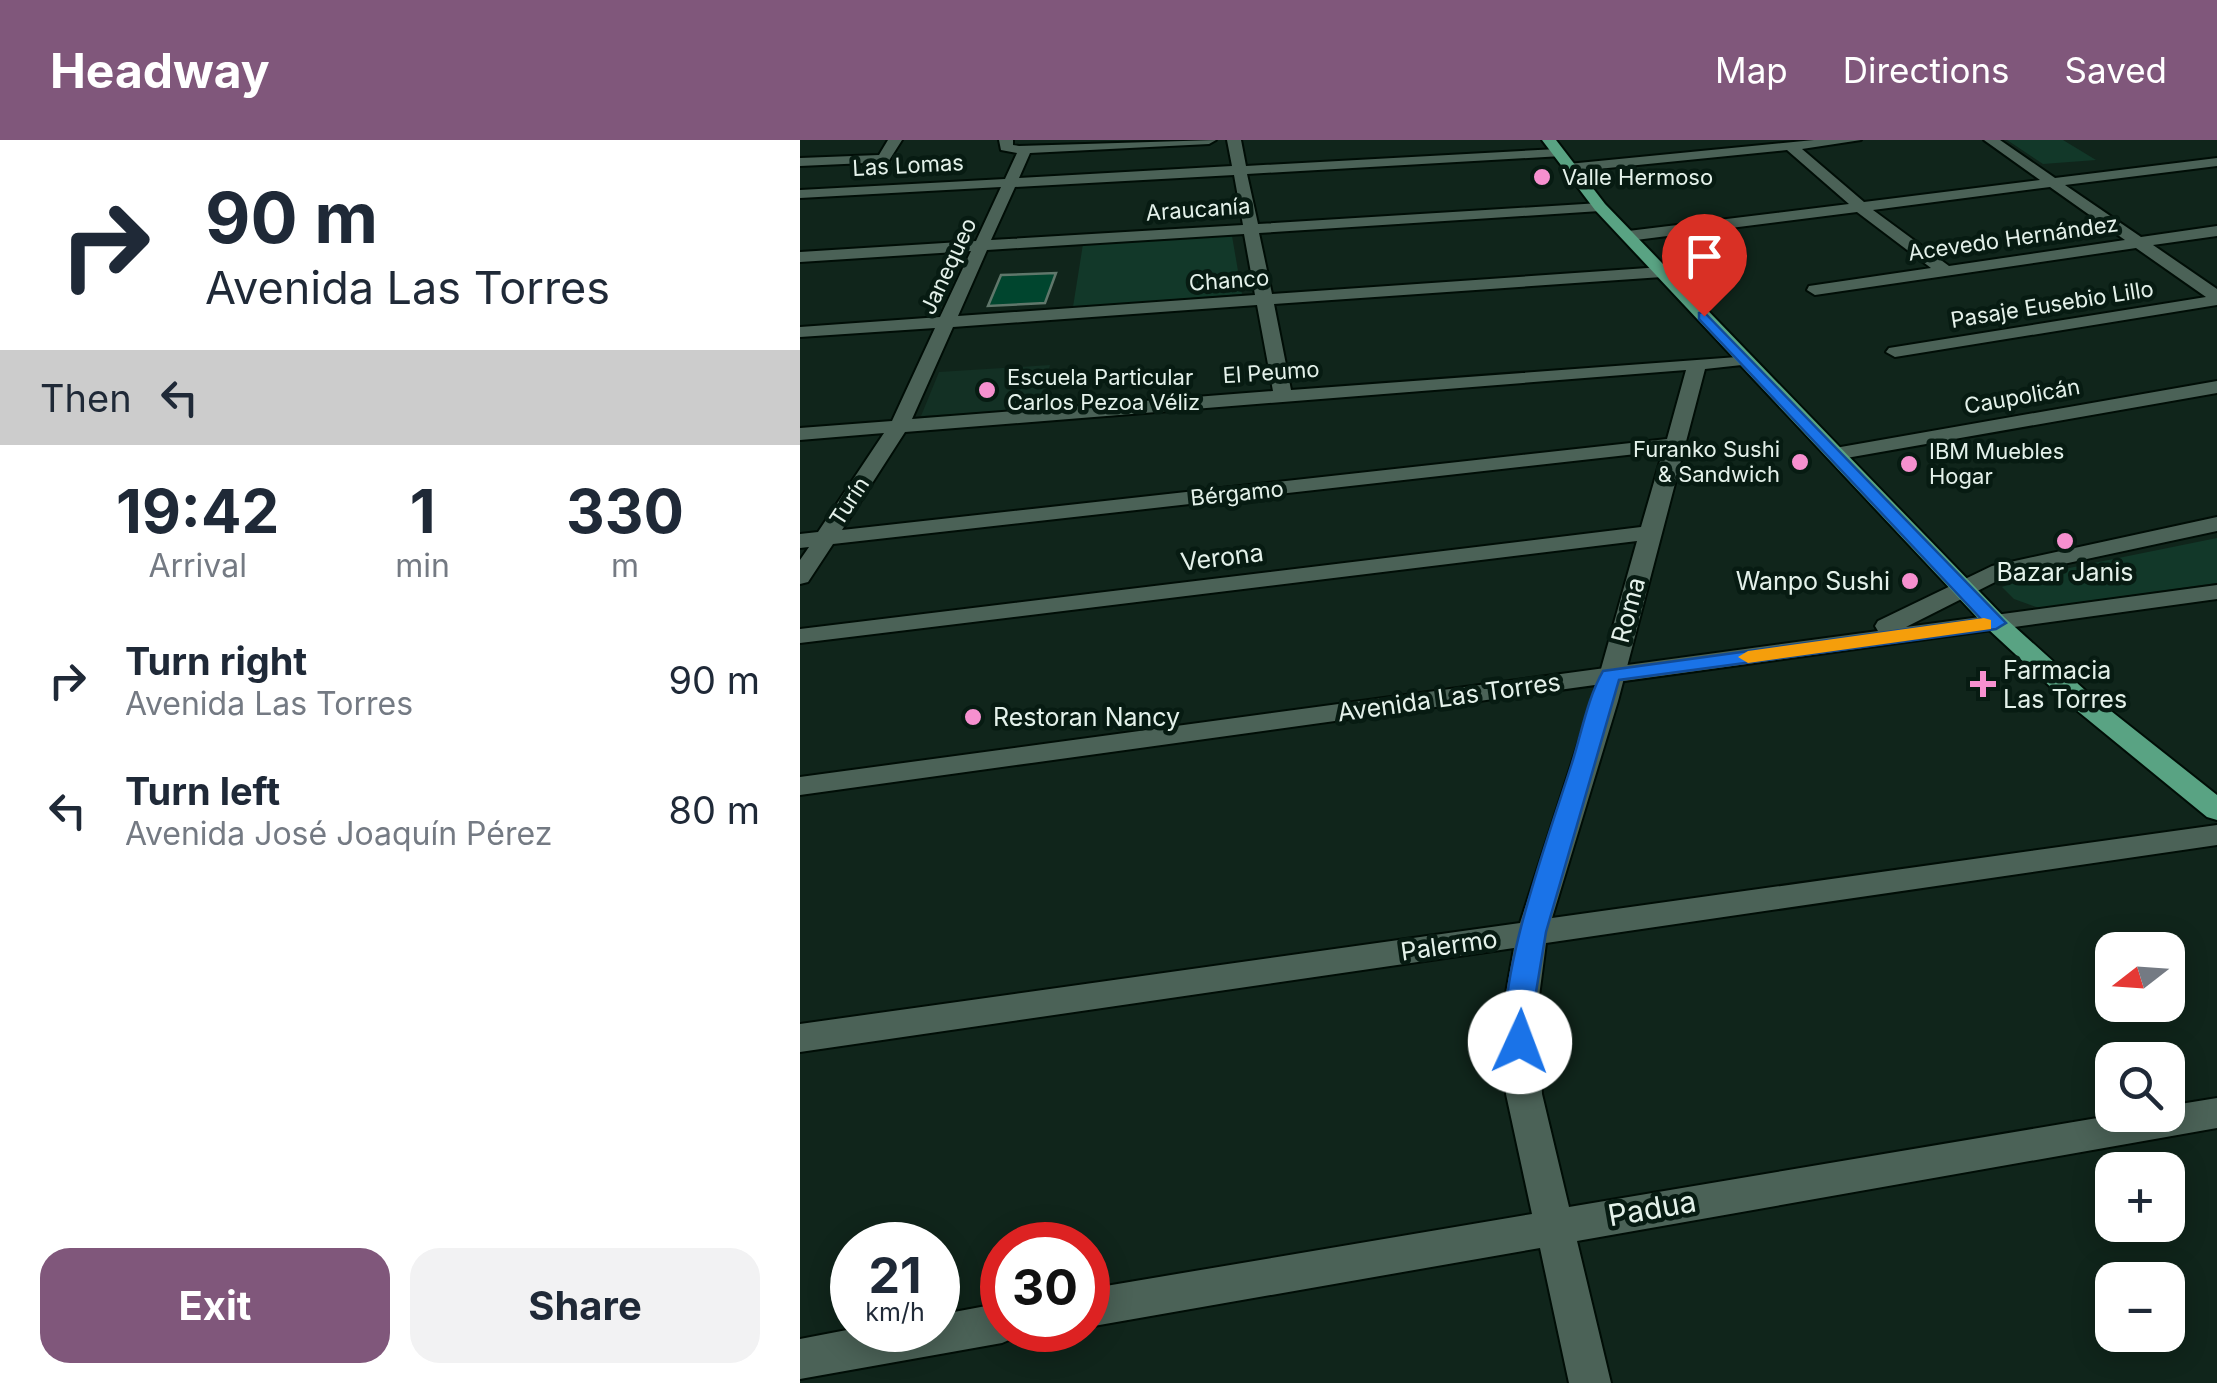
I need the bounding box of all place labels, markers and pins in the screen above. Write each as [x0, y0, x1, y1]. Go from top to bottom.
place label: Valle Hermoso [1562, 164, 1713, 190]
marker: Valle Hermoso [1531, 166, 1553, 188]
pin [1662, 214, 1747, 317]
place label: Escuela Particular Carlos Pezoa Véliz [1007, 364, 1200, 415]
marker: Escuela Particular Carlos Pezoa Véliz [976, 379, 998, 401]
place label: Furanko Sushi & Sandwich [1633, 436, 1780, 487]
place label: IBM Muebles Hogar [1929, 438, 2064, 489]
marker: Furanko Sushi & Sandwich [1789, 451, 1811, 473]
marker: IBM Muebles Hogar [1898, 453, 1920, 475]
marker: Bazar Janis [2054, 530, 2076, 552]
place label: Bazar Janis [1996, 557, 2134, 587]
place label: Wanpo Sushi [1736, 566, 1890, 596]
marker: Wanpo Sushi [1899, 570, 1921, 592]
place label: Farmacia Las Torres [2003, 655, 2127, 714]
marker: Farmacia Las Torres [1972, 673, 1994, 695]
place label: Restoran Nancy [993, 702, 1180, 732]
marker: Restoran Nancy [962, 706, 984, 728]

